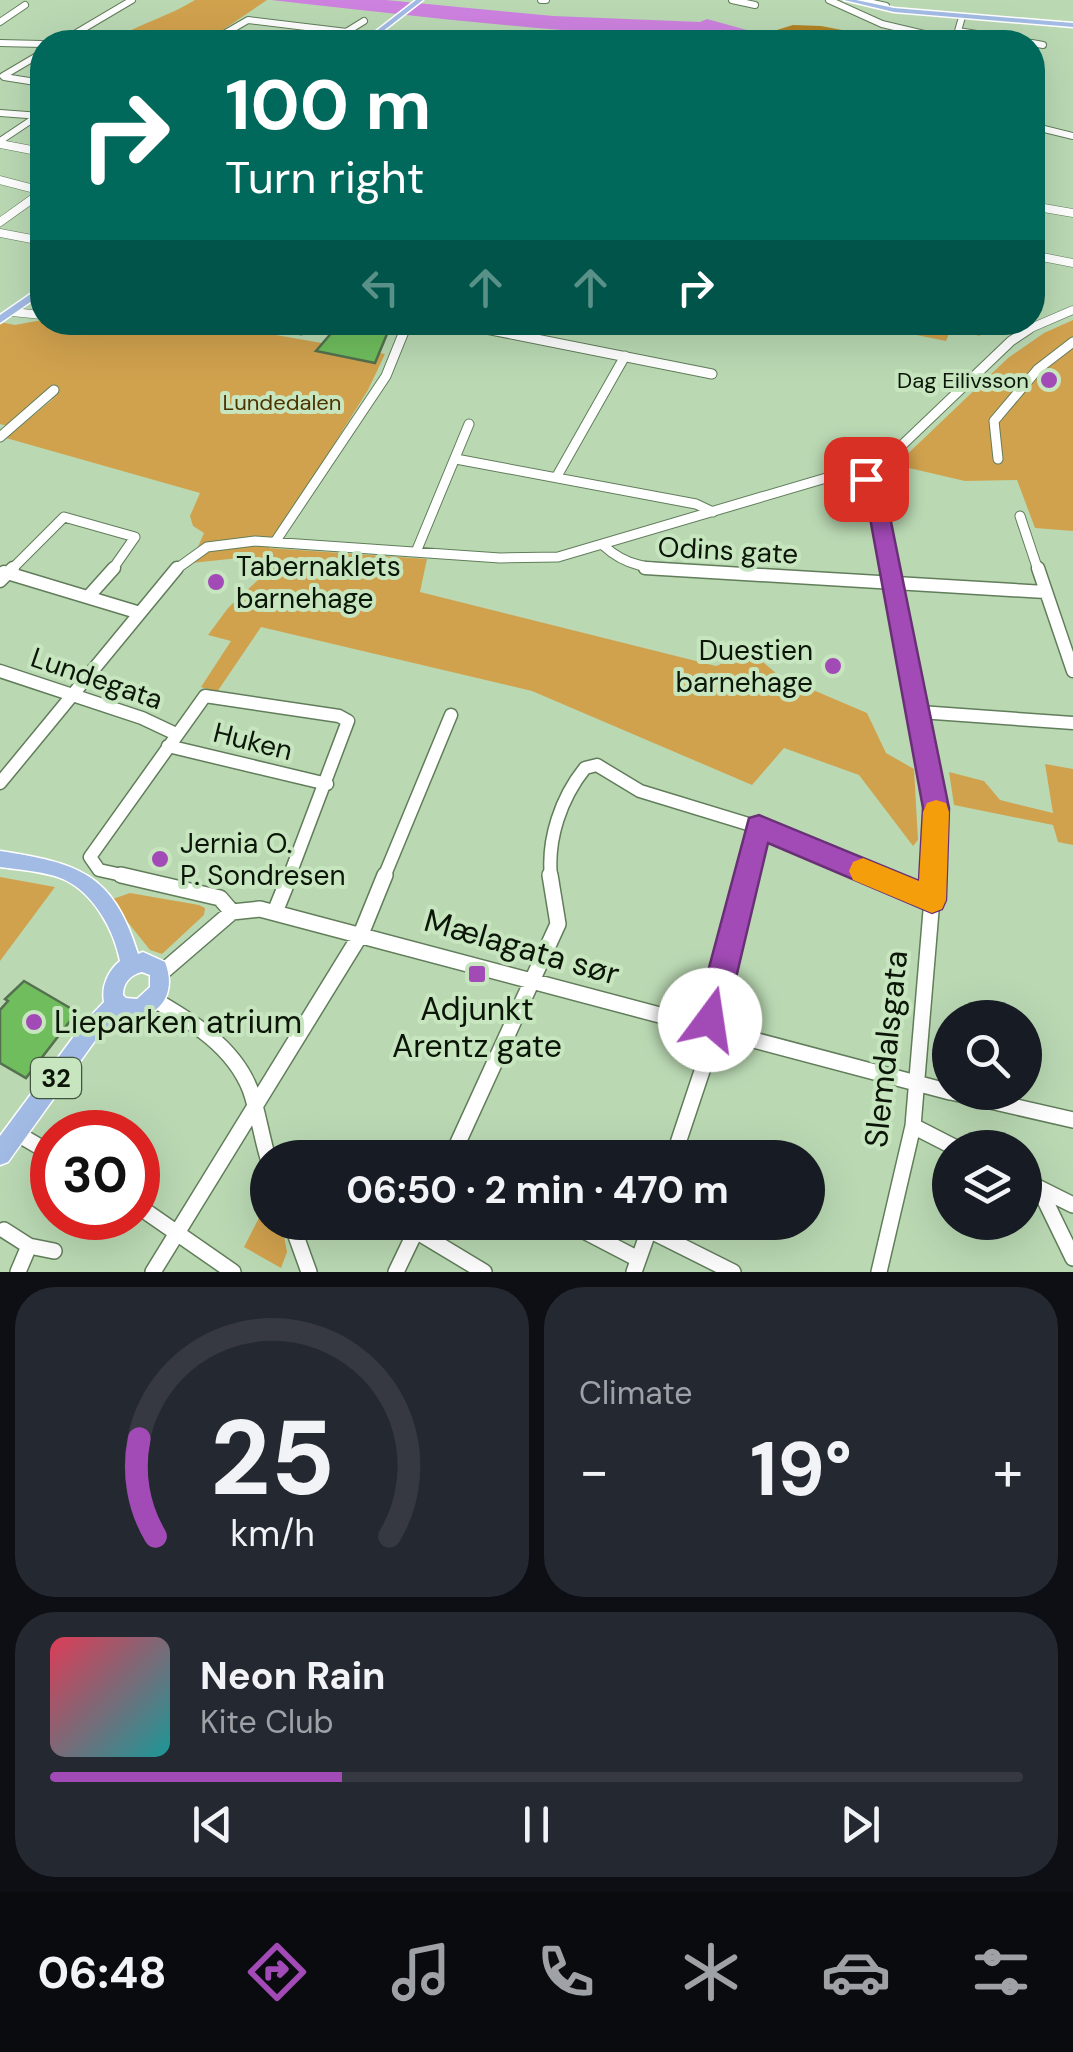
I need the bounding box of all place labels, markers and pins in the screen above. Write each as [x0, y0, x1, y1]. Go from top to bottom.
place label: Dag Eilivsson [897, 366, 1029, 395]
marker: Dag Eilivsson [1038, 369, 1060, 391]
pin [824, 437, 909, 522]
place label: Tabernaklets barnehage [236, 548, 401, 617]
marker: Tabernaklets barnehage [205, 571, 227, 593]
place label: Duestien barnehage [676, 632, 813, 701]
marker: Duestien barnehage [822, 655, 844, 677]
place label: Jernia O. P. Sondresen [180, 825, 346, 894]
marker: Jernia O. P. Sondresen [149, 848, 171, 870]
marker: Adjunkt Arentz gate [466, 963, 488, 985]
place label: Adjunkt Arentz gate [392, 988, 562, 1067]
place label: Lieparken atrium [54, 1001, 302, 1043]
marker: Lieparken atrium [23, 1011, 45, 1033]

